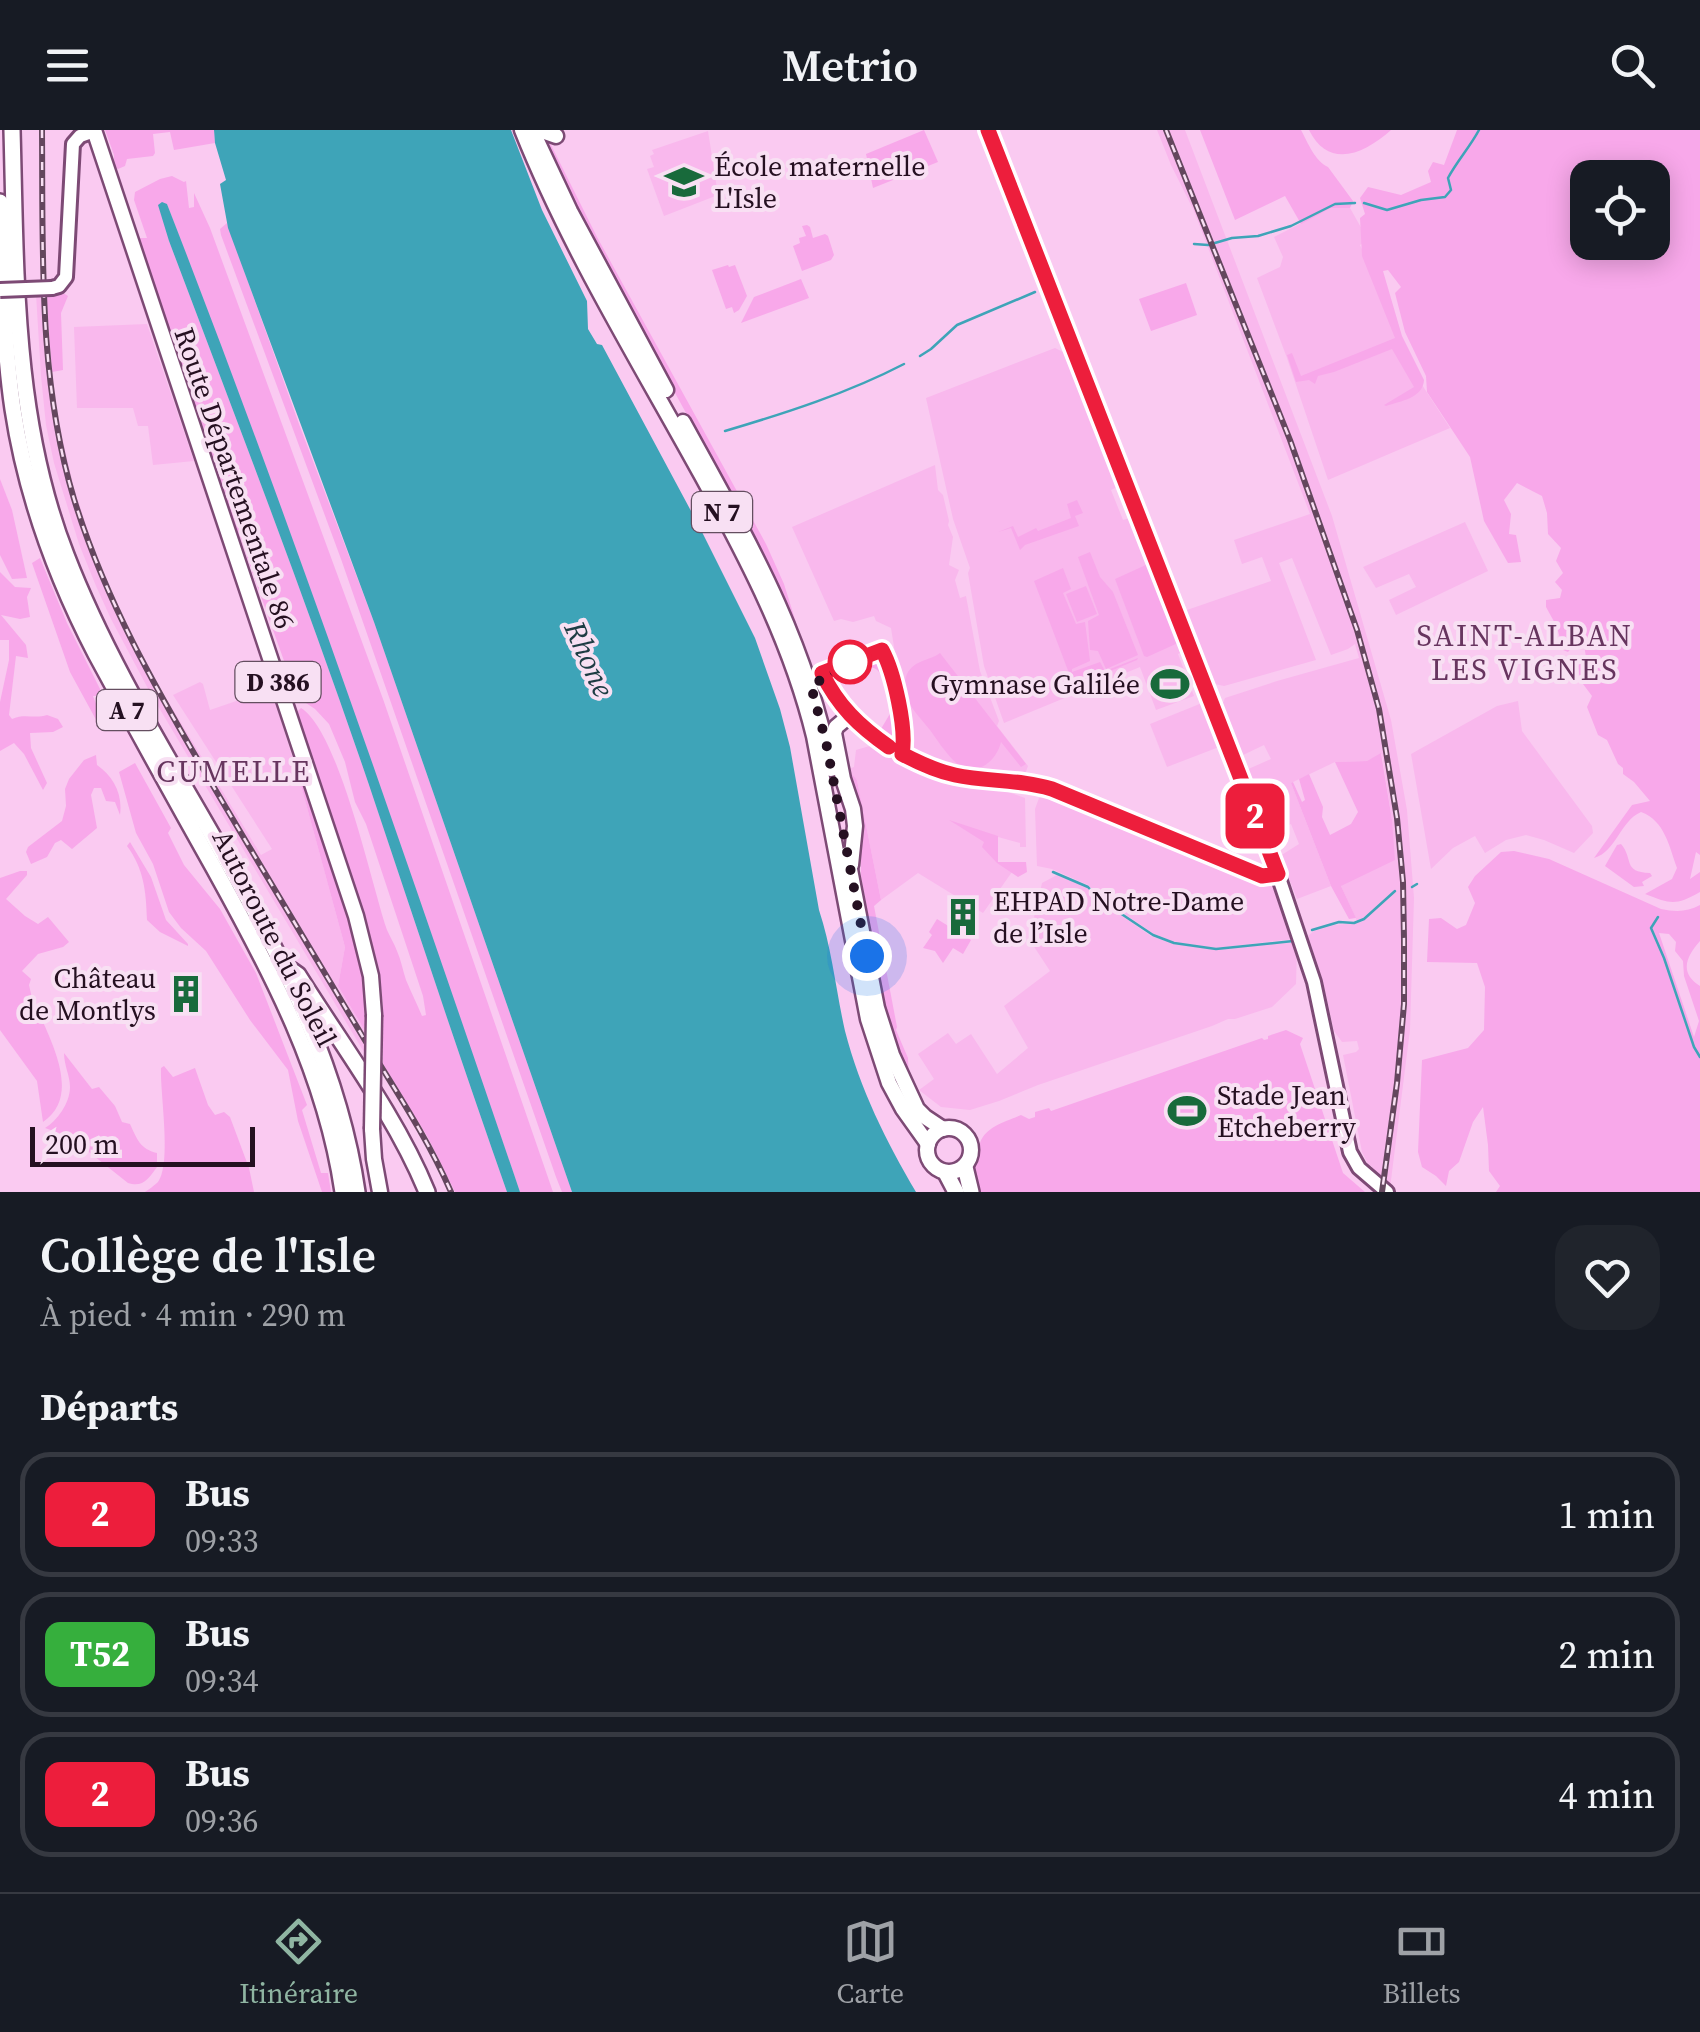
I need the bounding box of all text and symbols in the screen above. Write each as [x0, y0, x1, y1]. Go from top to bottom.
text: Metrio [782, 34, 918, 96]
icon: menu [40, 38, 95, 93]
icon: search [1605, 38, 1660, 93]
place label: École maternelle L'Isle [714, 147, 925, 217]
map controls [1570, 160, 1670, 260]
button: locate [1570, 160, 1670, 260]
school or university icon: École maternelle L'Isle [663, 161, 705, 203]
street label: Route Départementale 86 [166, 322, 304, 634]
road number: N 7 [692, 492, 752, 532]
water label: Rhone [554, 614, 624, 703]
district label: SAINT-ALBAN LES VIGNES [1417, 615, 1633, 690]
unlabelled marker [829, 641, 871, 683]
road number: D 386 [236, 662, 320, 702]
sports icon: Gymnase Galilée [1149, 663, 1191, 705]
place label: Gymnase Galilée [930, 665, 1140, 703]
road number: A 7 [97, 690, 157, 730]
district label: CUMELLE [156, 751, 312, 792]
line badge: 2 [1222, 784, 1288, 848]
text: 2 [1246, 792, 1264, 840]
street label: Autoroute du Soleil [204, 823, 346, 1053]
place label: EHPAD Notre-Dame de l’Isle [993, 882, 1244, 952]
building icon: EHPAD Notre-Dame de l’Isle [942, 896, 984, 938]
your location [842, 931, 892, 981]
place label: Château de Montlys [19, 959, 156, 1029]
building icon: Château de Montlys [165, 973, 207, 1015]
place label: Stade Jean Etcheberry [1217, 1076, 1357, 1146]
sports icon: Stade Jean Etcheberry [1166, 1090, 1208, 1132]
scale bar [30, 1122, 255, 1166]
text: 200 m [45, 1125, 119, 1163]
text: Collège de l'Isle [40, 1222, 376, 1288]
button: heart [1555, 1225, 1660, 1330]
text: À pied · 4 min · 290 m [40, 1293, 346, 1337]
text: Départs [40, 1381, 178, 1433]
text: Bus [185, 1467, 250, 1519]
text: 1 min [1559, 1489, 1655, 1541]
text: 2 [91, 1490, 109, 1538]
text: 09:33 [185, 1519, 259, 1563]
text: Bus [185, 1607, 250, 1659]
text: 2 min [1559, 1629, 1655, 1681]
text: T52 [70, 1630, 130, 1678]
text: 09:34 [185, 1659, 259, 1703]
text: Bus [185, 1747, 250, 1799]
text: 4 min [1559, 1769, 1655, 1821]
text: 2 [91, 1770, 109, 1818]
text: 09:36 [185, 1799, 259, 1843]
tab: Itinéraire [239, 1914, 358, 2012]
tab: Carte [837, 1914, 904, 2012]
tab: Billets [1383, 1914, 1461, 2012]

